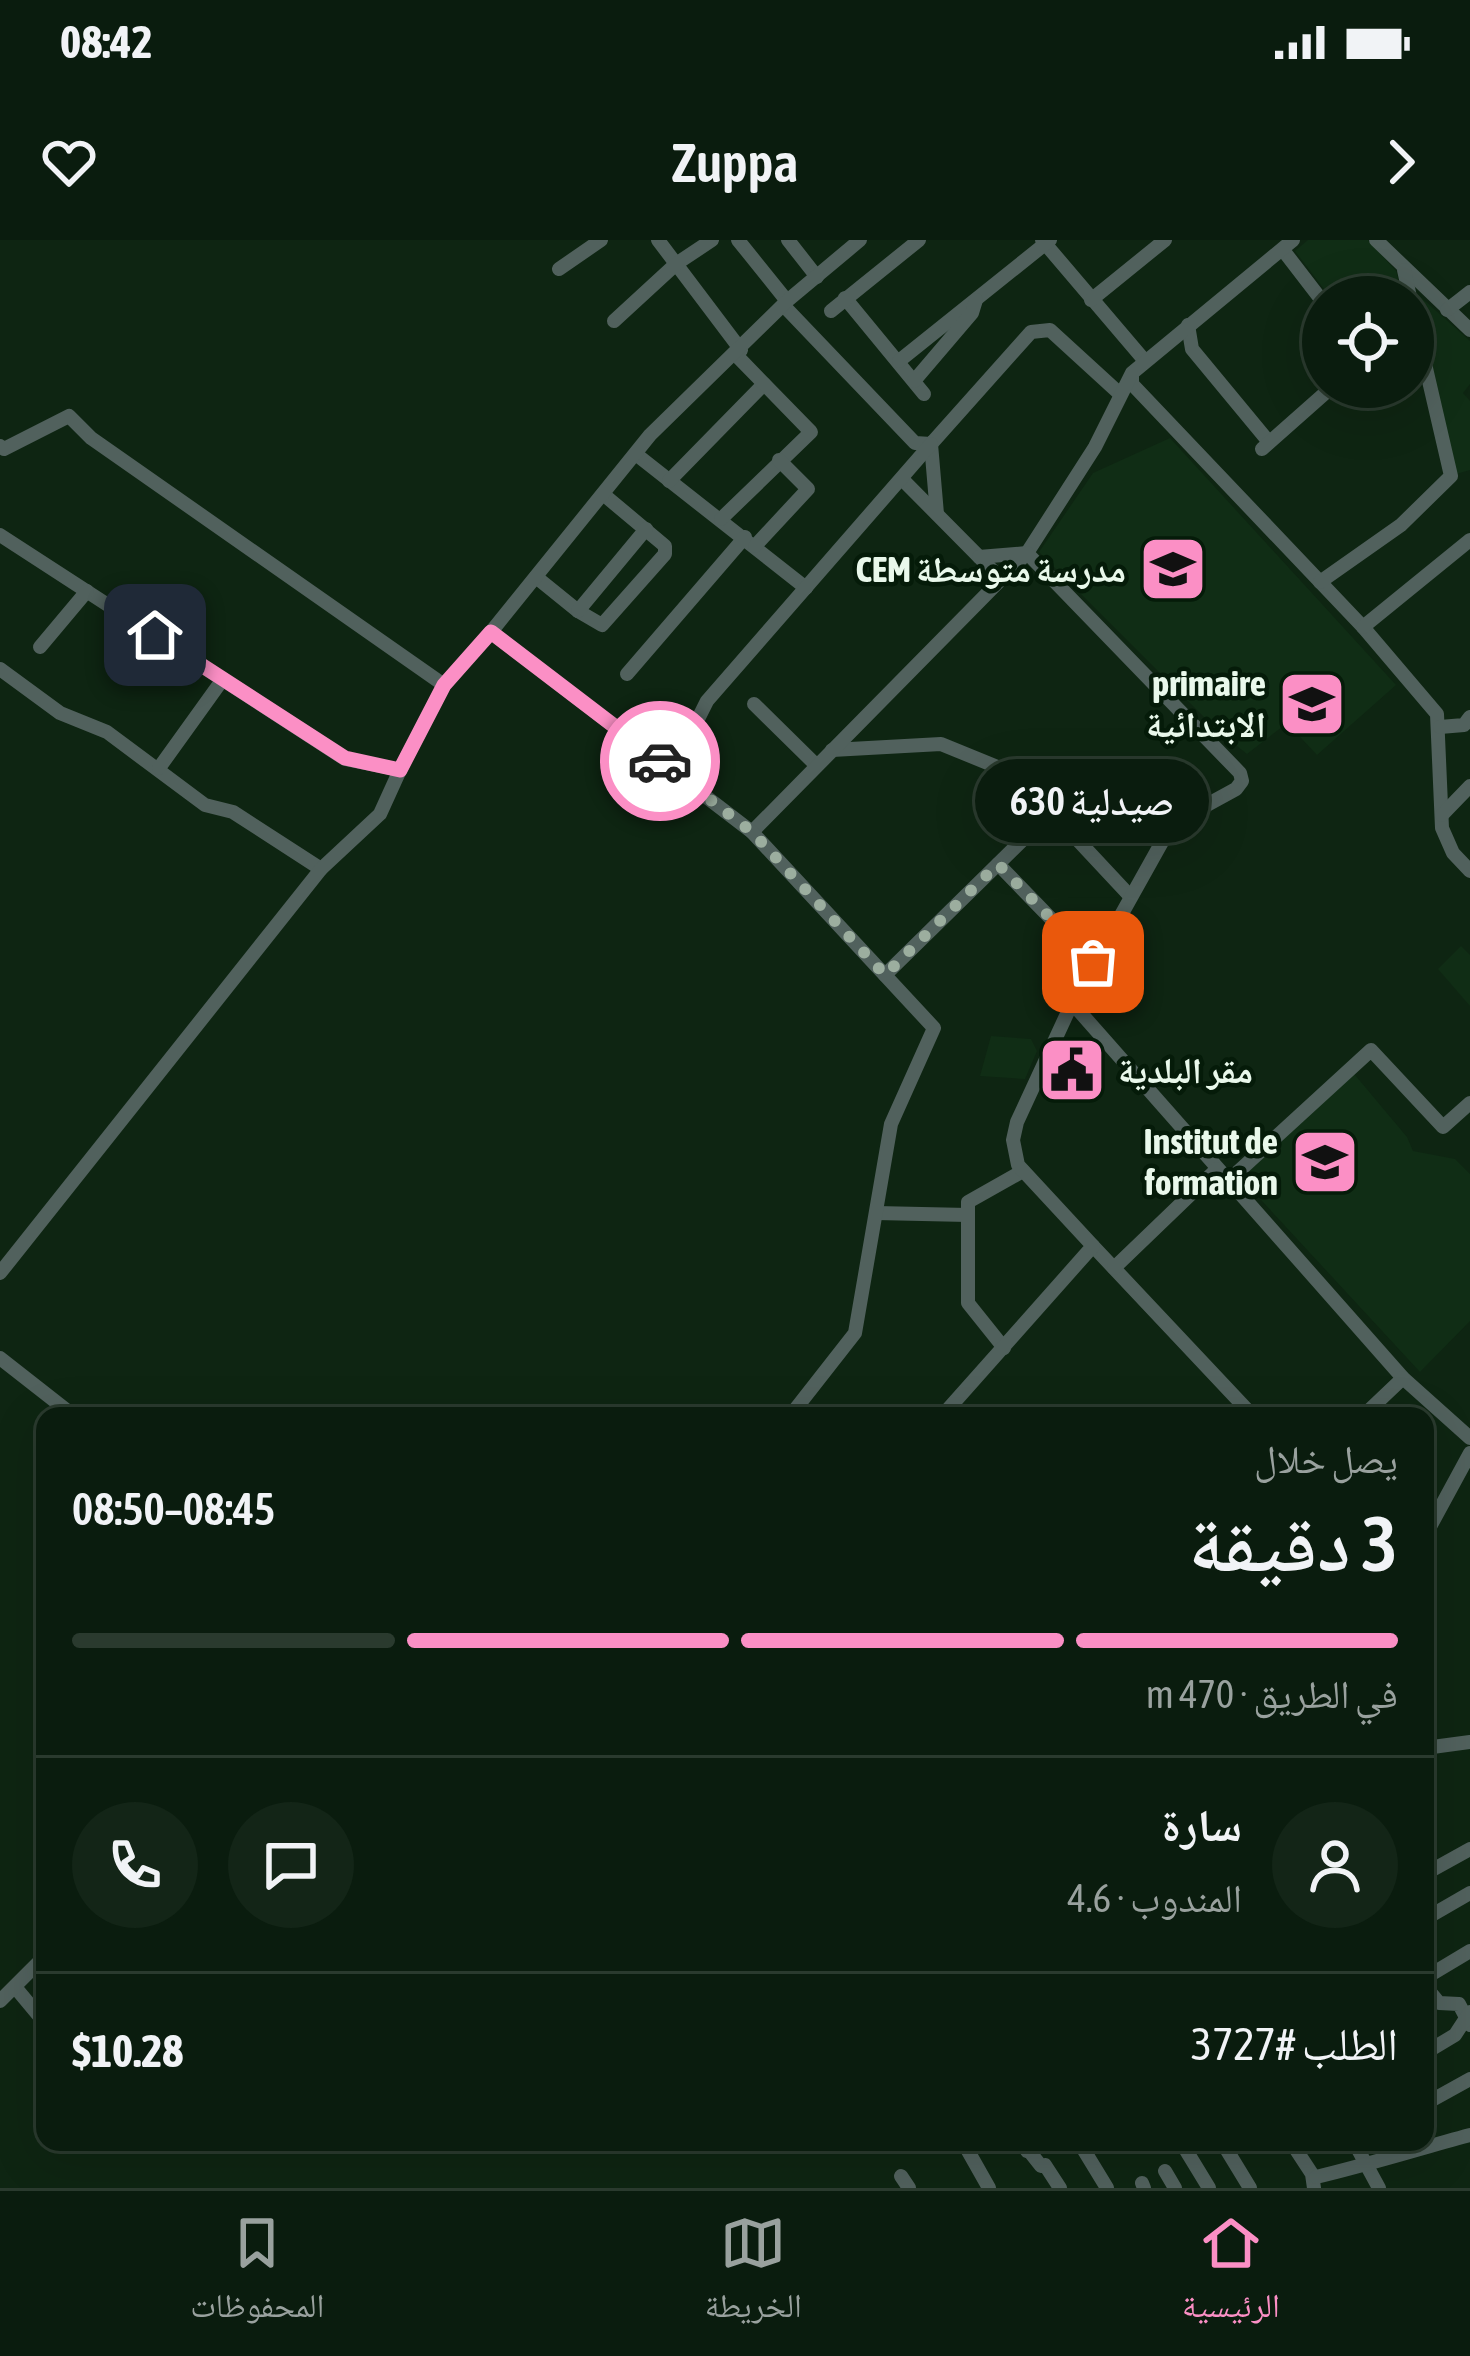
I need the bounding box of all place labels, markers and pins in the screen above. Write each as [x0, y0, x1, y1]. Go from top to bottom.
school or university icon: CEM مدرسة متوسطة [1138, 534, 1208, 604]
place label: CEM مدرسة متوسطة [855, 548, 1126, 590]
pin [104, 584, 206, 686]
place label: primaire الابتدائية [1146, 662, 1266, 745]
school or university icon: primaire الابتدائية [1277, 669, 1347, 739]
callout: صيدلية 630 [976, 758, 1210, 842]
pin [1042, 911, 1144, 1013]
public building icon: مقر البلدية [1037, 1035, 1107, 1105]
place label: مقر البلدية [1118, 1049, 1253, 1091]
place label: Institut de formation [1144, 1120, 1278, 1203]
school or university icon: Institut de formation [1290, 1127, 1360, 1197]

